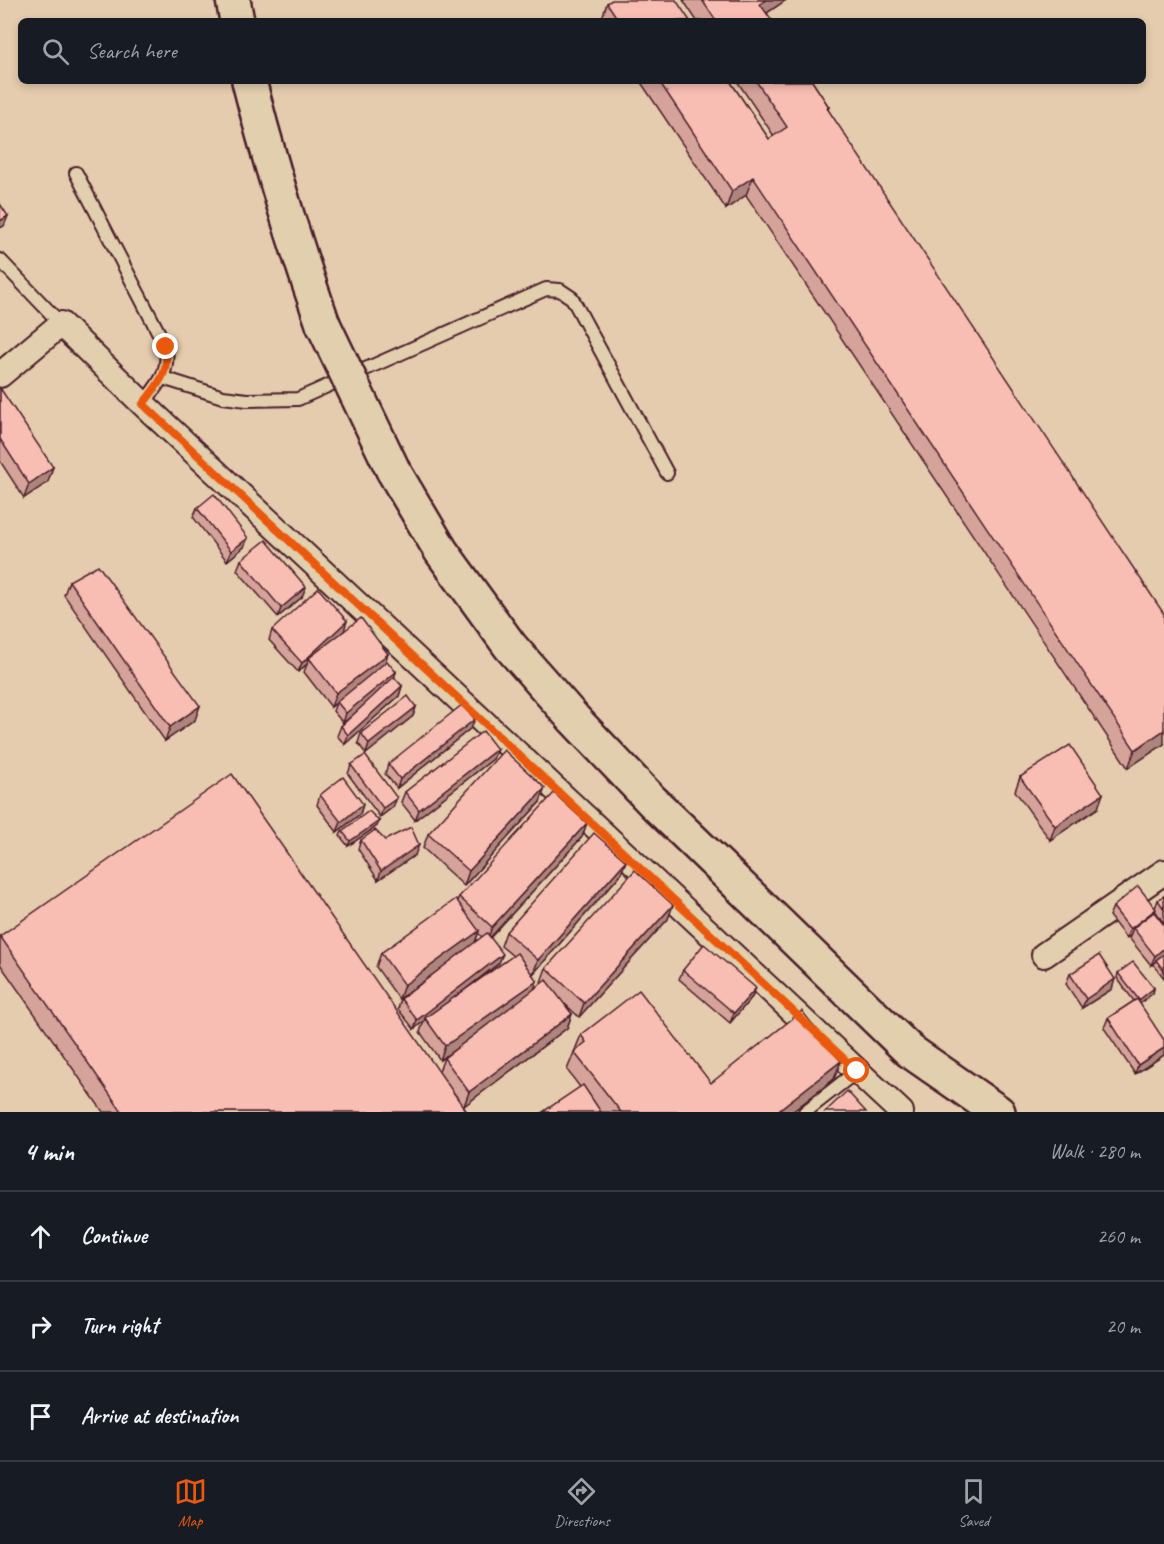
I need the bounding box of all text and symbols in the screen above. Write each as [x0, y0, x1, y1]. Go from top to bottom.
search box [18, 18, 1146, 84]
icon: search [39, 35, 72, 68]
text: Search here [87, 37, 177, 65]
route end [152, 333, 178, 359]
route start [843, 1057, 869, 1083]
text: 4 min [24, 1135, 74, 1168]
text: Walk · 280 m [1050, 1139, 1140, 1164]
icon: ahead [24, 1220, 57, 1253]
text: Continue [81, 1222, 147, 1250]
text: 260 m [1097, 1224, 1140, 1249]
icon: right [24, 1310, 57, 1343]
text: Turn right [81, 1312, 158, 1340]
text: 20 m [1106, 1314, 1140, 1339]
icon: arrive [24, 1400, 57, 1433]
text: Arrive at destination [81, 1402, 238, 1430]
tab: Map [174, 1475, 207, 1531]
tab: Directions [554, 1475, 610, 1531]
tab: Saved [957, 1475, 990, 1531]

